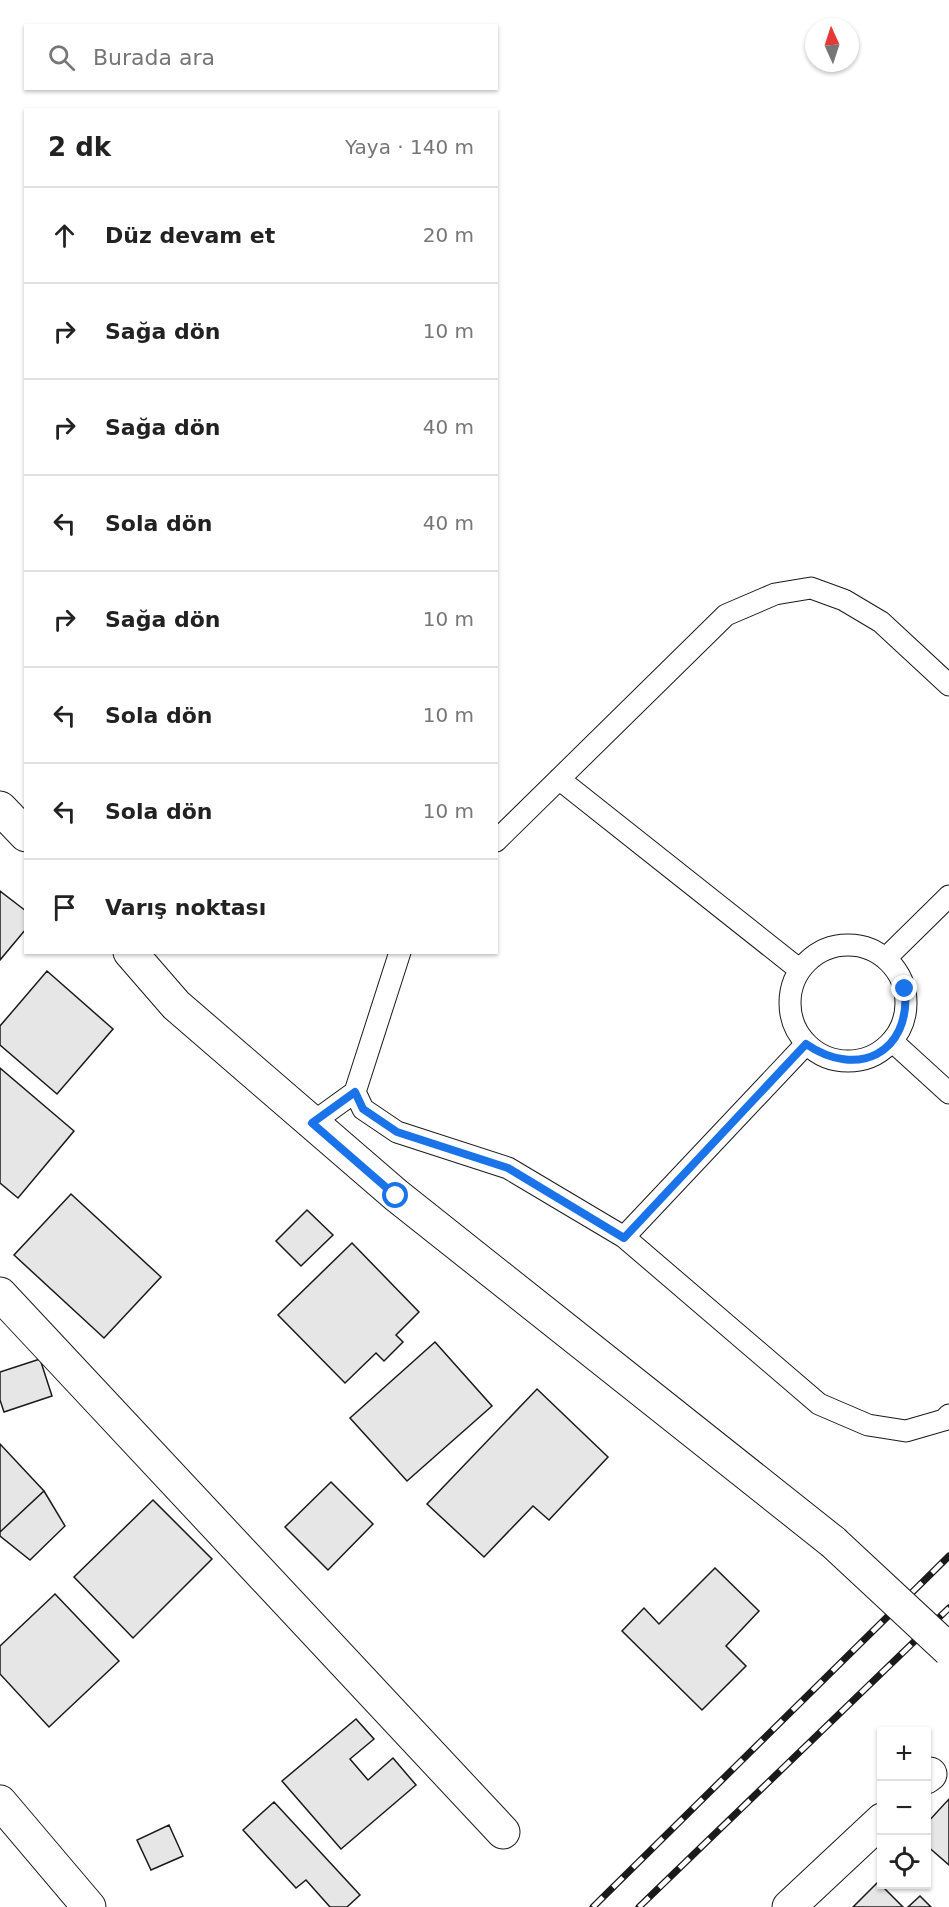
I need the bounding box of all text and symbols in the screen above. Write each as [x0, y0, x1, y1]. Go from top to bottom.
north arrow [805, 18, 859, 72]
search box [24, 24, 498, 90]
icon: search [45, 41, 78, 74]
text: Burada ara [93, 45, 215, 70]
text: 2 dk [48, 132, 111, 162]
text: Yaya · 140 m [345, 135, 474, 159]
icon: ahead [48, 219, 81, 252]
text: Düz devam et [105, 223, 275, 248]
text: 20 m [423, 223, 474, 247]
icon: right [48, 315, 81, 348]
text: Sağa dön [105, 319, 220, 344]
text: 10 m [423, 319, 474, 343]
icon: right [48, 411, 81, 444]
text: Sağa dön [105, 415, 220, 440]
text: 40 m [423, 415, 474, 439]
icon: left [48, 507, 81, 540]
text: Sola dön [105, 511, 213, 536]
text: 40 m [423, 511, 474, 535]
icon: right [48, 603, 81, 636]
text: Sağa dön [105, 607, 220, 632]
text: 10 m [423, 607, 474, 631]
icon: left [48, 699, 81, 732]
text: Sola dön [105, 703, 213, 728]
text: 10 m [423, 703, 474, 727]
icon: left [48, 795, 81, 828]
text: Sola dön [105, 799, 213, 824]
text: 10 m [423, 799, 474, 823]
icon: arrive [48, 891, 81, 924]
text: Varış noktası [105, 895, 266, 920]
route end [891, 975, 917, 1001]
route start [382, 1182, 408, 1208]
map controls [877, 1727, 931, 1889]
button: + [877, 1727, 931, 1781]
button: − [877, 1781, 931, 1835]
button: locate [877, 1835, 931, 1889]

